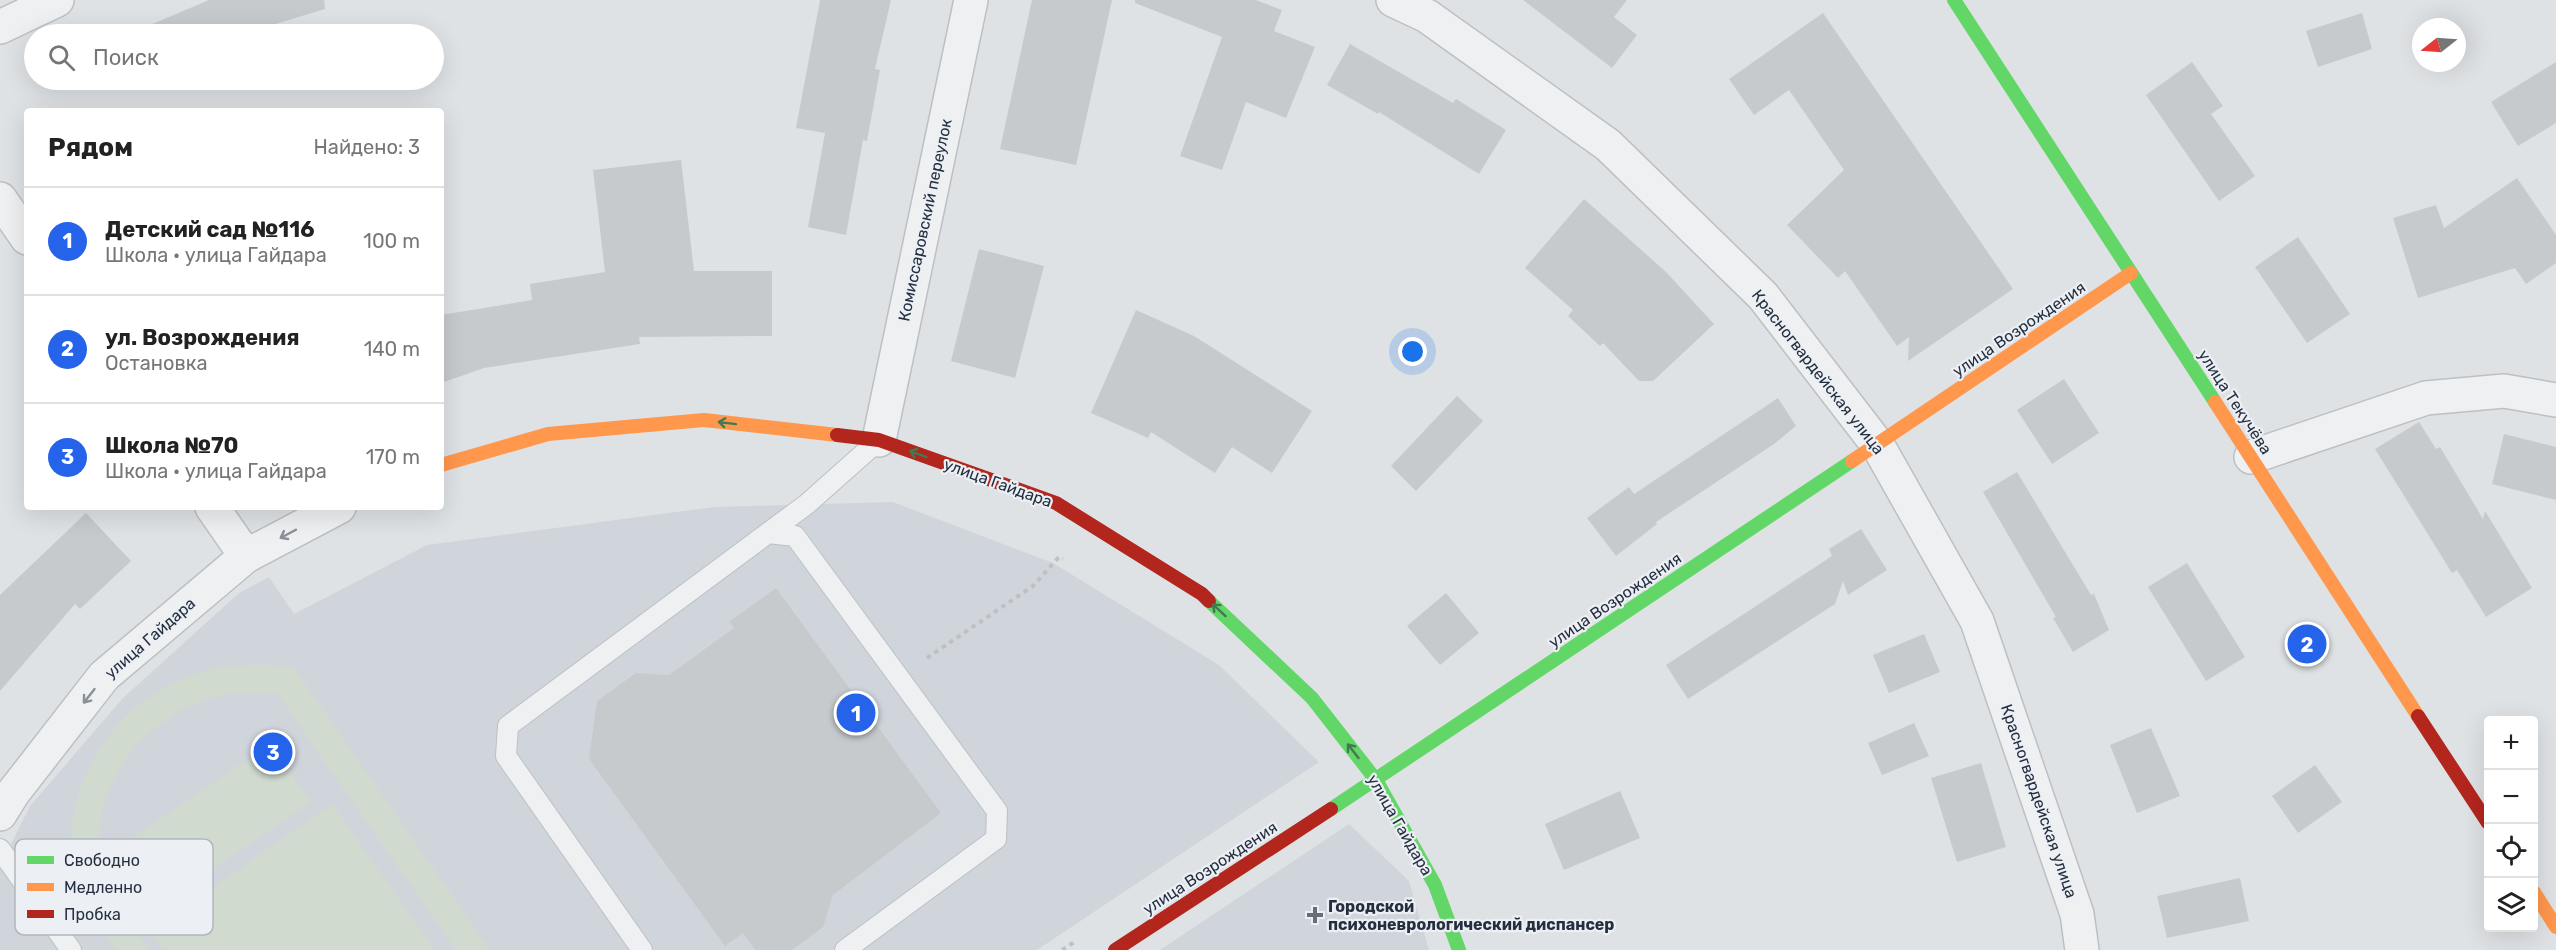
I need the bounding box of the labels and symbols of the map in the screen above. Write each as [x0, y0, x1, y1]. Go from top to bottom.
north arrow [2412, 18, 2466, 72]
street label: Комиссаровский переулок [894, 117, 956, 323]
street label: улица Возрождения [1949, 277, 2089, 381]
street label: Красногвардейская улица [1748, 286, 1888, 458]
your location [1398, 337, 1427, 366]
street label: улица Текучёва [2194, 346, 2276, 458]
one-way arrow [717, 417, 737, 428]
one-way arrow [909, 448, 928, 459]
street label: улица Гайдара [941, 455, 1055, 511]
one-way arrow [279, 529, 297, 540]
street label: улица Возрождения [1545, 548, 1685, 652]
street label: улица Гайдара [101, 594, 199, 682]
one-way arrow [1212, 603, 1227, 618]
pin: 2 [2288, 622, 2326, 666]
one-way arrow [82, 688, 95, 704]
pin: 1 [836, 690, 876, 736]
street label: Красногвардейская улица [1997, 702, 2081, 900]
pin: 3 [254, 730, 292, 774]
one-way arrow [1347, 744, 1360, 760]
street label: улица Гайдара [1363, 771, 1437, 879]
street label: улица Возрождения [1139, 817, 1281, 919]
legend [15, 839, 213, 935]
text: Свободно [64, 851, 140, 870]
text: Медленно [64, 878, 142, 897]
place label: Городской психоневрологический диспансер [1328, 897, 1614, 934]
text: Пробка [64, 905, 121, 924]
marker: Городской психоневрологический диспансер [1306, 906, 1324, 924]

